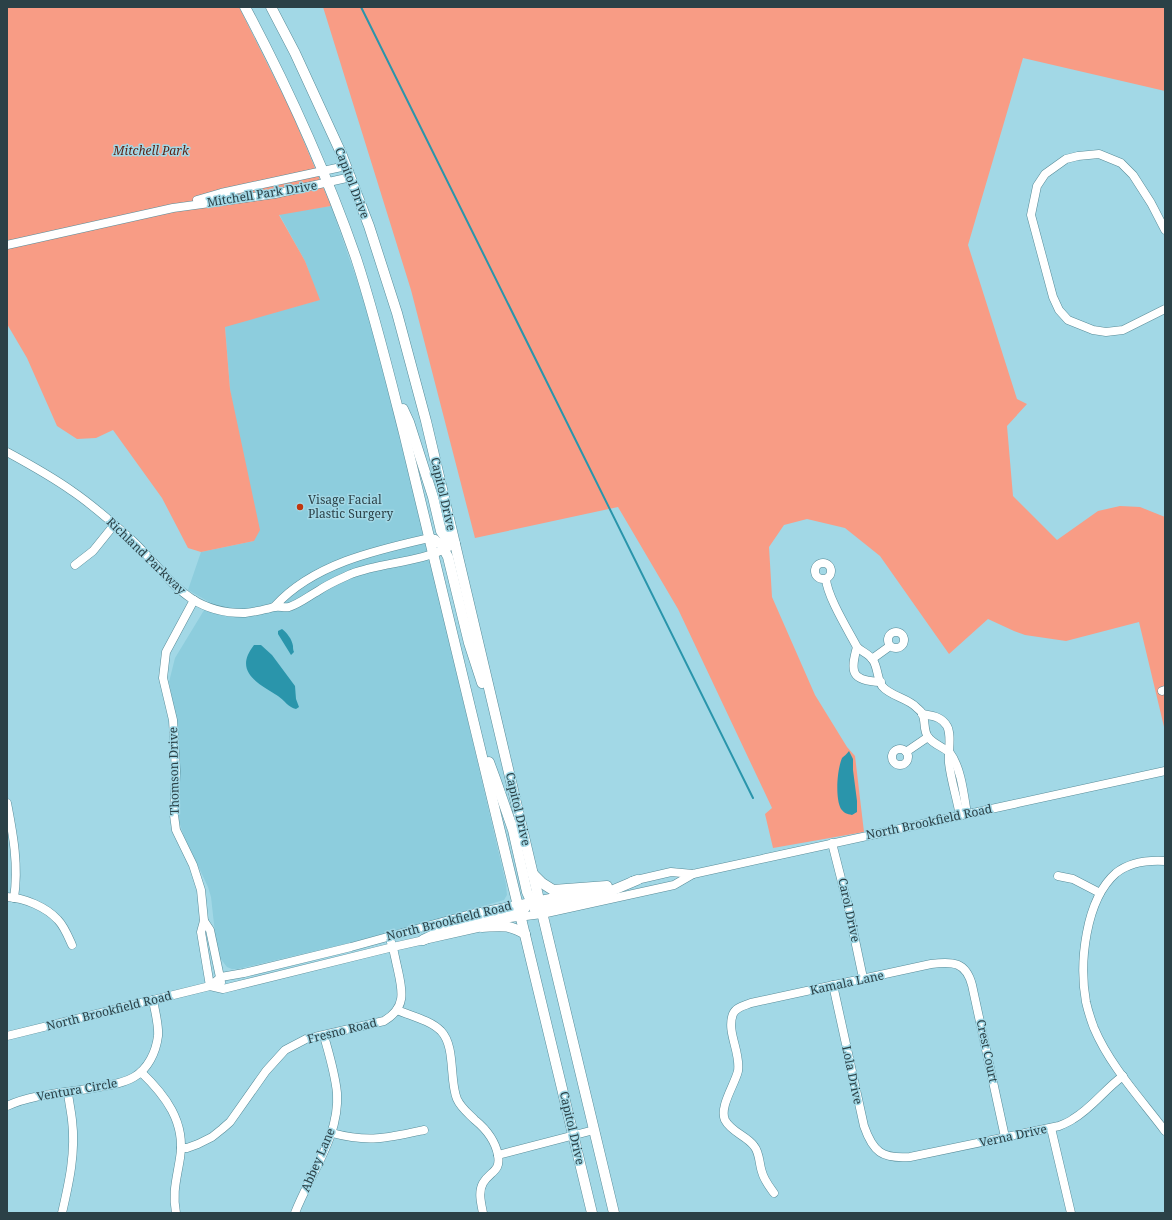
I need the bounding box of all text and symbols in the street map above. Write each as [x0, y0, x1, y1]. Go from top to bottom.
park label: Mitchell Park [112, 142, 190, 159]
street label: Capitol Drive [331, 145, 374, 221]
street label: Mitchell Park Drive [206, 176, 318, 211]
street label: Capitol Drive [427, 455, 460, 532]
place label: Visage Facial Plastic Surgery [308, 491, 394, 522]
marker: Visage Facial Plastic Surgery [295, 502, 305, 512]
street label: Richland Parkway [103, 513, 190, 598]
street label: Thomson Drive [164, 727, 183, 815]
street label: Capitol Drive [502, 770, 535, 847]
street label: North Brookfield Road [864, 800, 994, 843]
street label: Carol Drive [834, 876, 865, 944]
street label: North Brookfield Road [384, 897, 514, 944]
street label: Kamala Lane [808, 966, 885, 999]
street label: North Brookfield Road [44, 987, 174, 1034]
street label: Fresno Road [305, 1013, 379, 1047]
street label: Crest Court [973, 1018, 1002, 1084]
street label: Lola Drive [838, 1044, 867, 1106]
street label: Ventura Circle [35, 1074, 119, 1105]
street label: Capitol Drive [556, 1089, 589, 1166]
street label: Verna Drive [978, 1120, 1048, 1151]
street label: Abbey Lane [296, 1125, 339, 1194]

